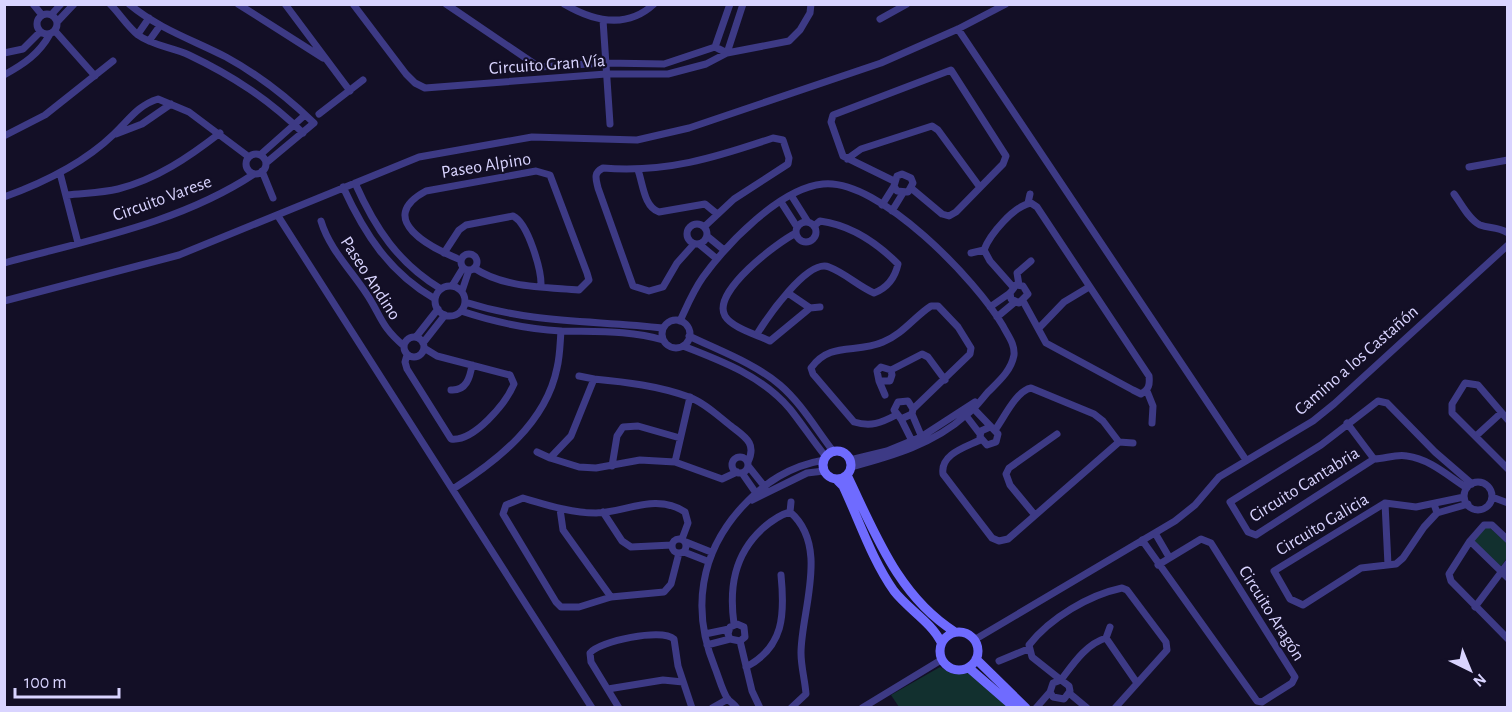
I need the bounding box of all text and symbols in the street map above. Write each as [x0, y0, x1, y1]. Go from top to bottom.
street label: Circuito Gran Vía [488, 52, 606, 78]
street label: Paseo Alpino [440, 150, 532, 182]
street label: Circuito Varese [111, 173, 214, 225]
street label: Paseo Andino [337, 234, 404, 324]
street label: Camino a los Castañón [1292, 302, 1422, 419]
street label: Circuito Cantabria [1246, 444, 1363, 526]
street label: Circuito Galicia [1273, 490, 1372, 560]
street label: Circuito Aragón [1235, 563, 1307, 664]
north arrow [1440, 640, 1500, 700]
scale bar [15, 661, 118, 699]
text: N [1470, 671, 1489, 690]
text: 100 m [24, 674, 67, 692]

